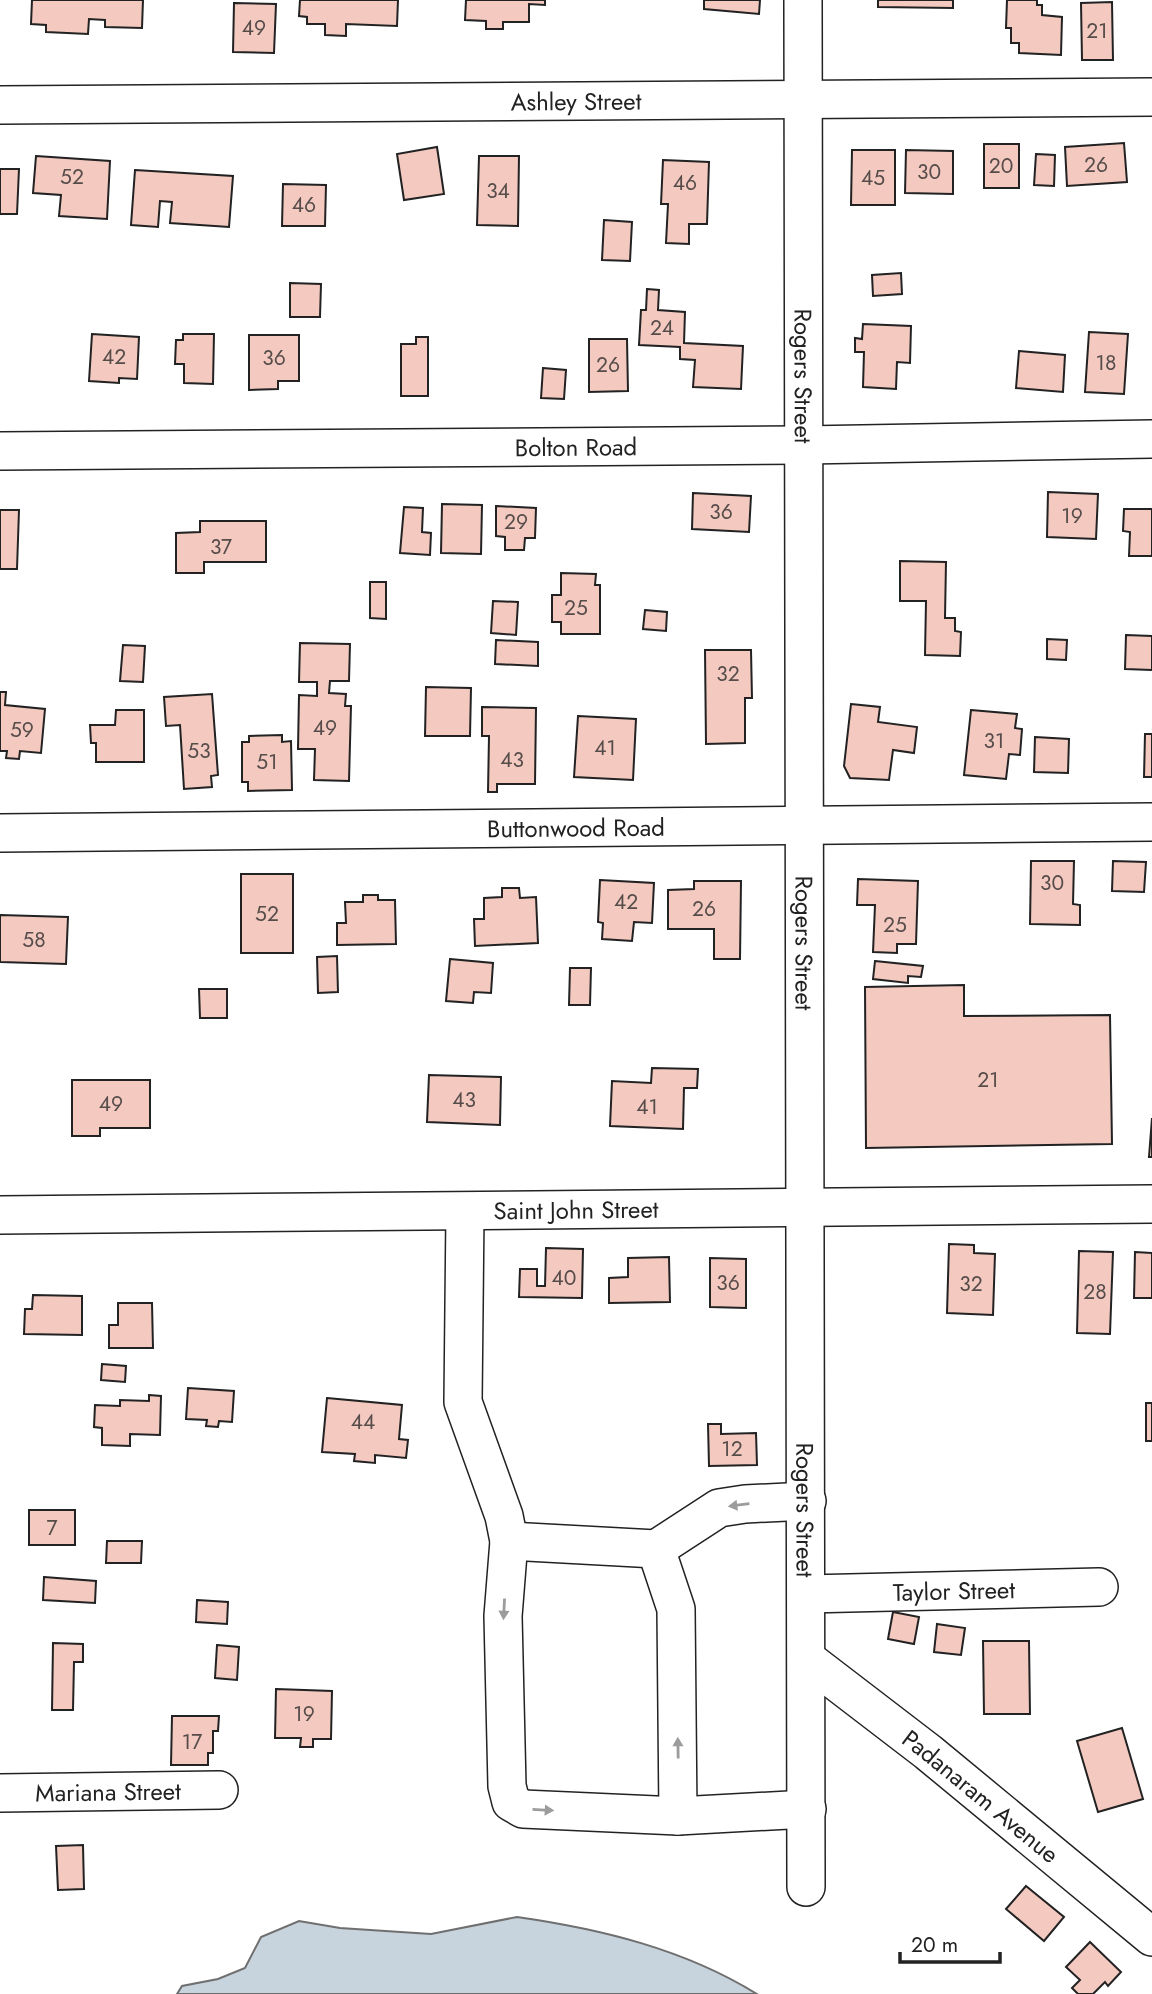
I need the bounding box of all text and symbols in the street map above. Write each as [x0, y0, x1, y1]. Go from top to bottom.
house number: 49 [242, 13, 266, 43]
house number: 21 [1086, 16, 1108, 46]
street label: Ashley Street [510, 83, 642, 119]
house number: 26 [1084, 150, 1108, 180]
house number: 20 [989, 151, 1013, 181]
house number: 30 [917, 157, 941, 187]
house number: 52 [60, 162, 84, 192]
house number: 45 [861, 163, 885, 193]
house number: 46 [673, 168, 697, 198]
house number: 34 [486, 176, 510, 206]
house number: 46 [292, 190, 316, 220]
street label: Rogers Street [786, 308, 821, 444]
house number: 24 [650, 313, 674, 343]
house number: 42 [102, 342, 126, 372]
house number: 36 [262, 343, 286, 373]
house number: 18 [1096, 348, 1116, 378]
house number: 26 [596, 350, 620, 380]
street label: Bolton Road [515, 429, 637, 465]
house number: 36 [709, 497, 733, 527]
house number: 19 [1061, 501, 1083, 531]
house number: 29 [504, 507, 528, 537]
house number: 37 [210, 532, 232, 562]
house number: 25 [564, 593, 588, 623]
house number: 32 [716, 659, 740, 689]
house number: 49 [313, 713, 337, 743]
house number: 59 [10, 715, 34, 745]
house number: 31 [984, 726, 1004, 756]
house number: 41 [594, 733, 616, 763]
house number: 53 [187, 736, 211, 766]
house number: 43 [500, 745, 524, 775]
house number: 51 [256, 747, 278, 777]
street label: Buttonwood Road [487, 809, 665, 846]
house number: 30 [1040, 868, 1064, 898]
street label: Rogers Street [787, 875, 822, 1011]
house number: 42 [614, 887, 638, 917]
house number: 26 [692, 894, 716, 924]
house number: 52 [255, 899, 279, 929]
house number: 25 [883, 910, 907, 940]
house number: 58 [22, 925, 46, 955]
house number: 21 [977, 1065, 999, 1095]
house number: 43 [452, 1085, 476, 1115]
house number: 49 [99, 1089, 123, 1119]
house number: 41 [636, 1092, 658, 1122]
street label: Saint John Street [493, 1191, 659, 1228]
house number: 40 [552, 1263, 576, 1293]
house number: 36 [716, 1268, 740, 1298]
house number: 32 [959, 1269, 983, 1299]
house number: 28 [1083, 1277, 1107, 1307]
house number: 44 [351, 1407, 375, 1437]
house number: 12 [721, 1434, 743, 1464]
street label: Rogers Street [788, 1442, 823, 1578]
one-way arrow [728, 1500, 750, 1511]
house number: 7 [46, 1513, 58, 1543]
street label: Taylor Street [892, 1572, 1016, 1609]
one-way arrow [498, 1599, 509, 1621]
house number: 19 [293, 1699, 315, 1729]
street label: Padanaram Avenue [895, 1721, 1067, 1871]
house number: 17 [182, 1727, 202, 1757]
one-way arrow [672, 1737, 683, 1759]
street label: Mariana Street [35, 1773, 181, 1810]
one-way arrow [533, 1805, 555, 1816]
scale bar [900, 1920, 1000, 1964]
text: 20 m [911, 1930, 958, 1960]

